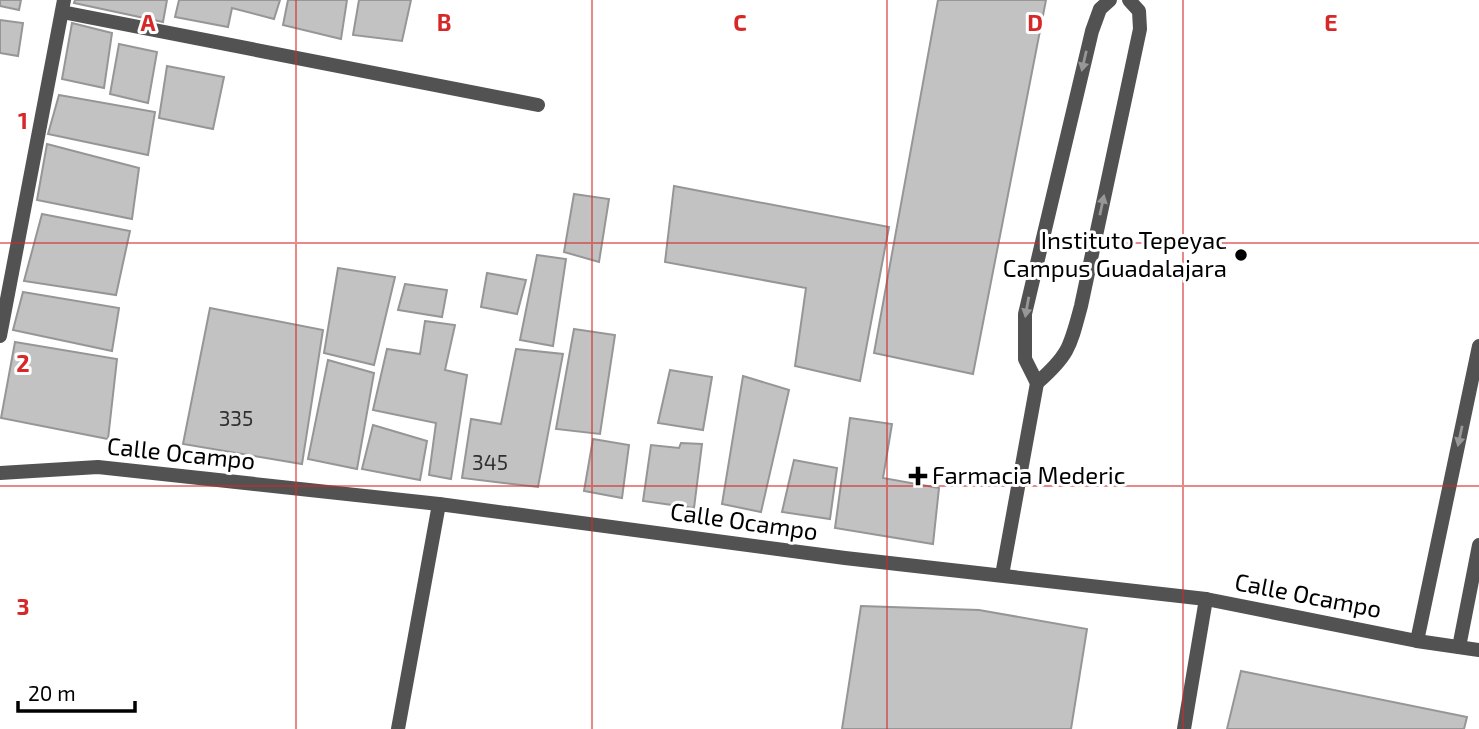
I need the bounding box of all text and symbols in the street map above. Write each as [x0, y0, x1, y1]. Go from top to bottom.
text: A [140, 8, 156, 36]
text: B [437, 8, 451, 36]
text: C [733, 8, 747, 36]
text: D [1027, 8, 1043, 36]
text: E [1324, 8, 1338, 36]
one-way arrow [1079, 51, 1090, 73]
text: 1 [18, 106, 28, 134]
one-way arrow [1097, 194, 1108, 216]
place label: Instituto Tepeyac Campus Guadalajara [1003, 225, 1227, 282]
marker: Instituto Tepeyac Campus Guadalajara [1233, 247, 1249, 263]
one-way arrow [1021, 296, 1032, 318]
text: 2 [16, 349, 30, 377]
house number: 335 [219, 405, 253, 430]
one-way arrow [1454, 426, 1465, 448]
street label: Calle Ocampo [106, 430, 257, 475]
house number: 345 [472, 449, 508, 474]
place label: Farmacia Mederic [932, 460, 1126, 489]
marker: Farmacia Mederic [910, 468, 926, 484]
street label: Calle Ocampo [668, 496, 820, 545]
street label: Calle Ocampo [1232, 566, 1384, 623]
text: 3 [16, 592, 30, 620]
scale bar [18, 670, 135, 714]
text: 20 m [28, 680, 76, 705]

